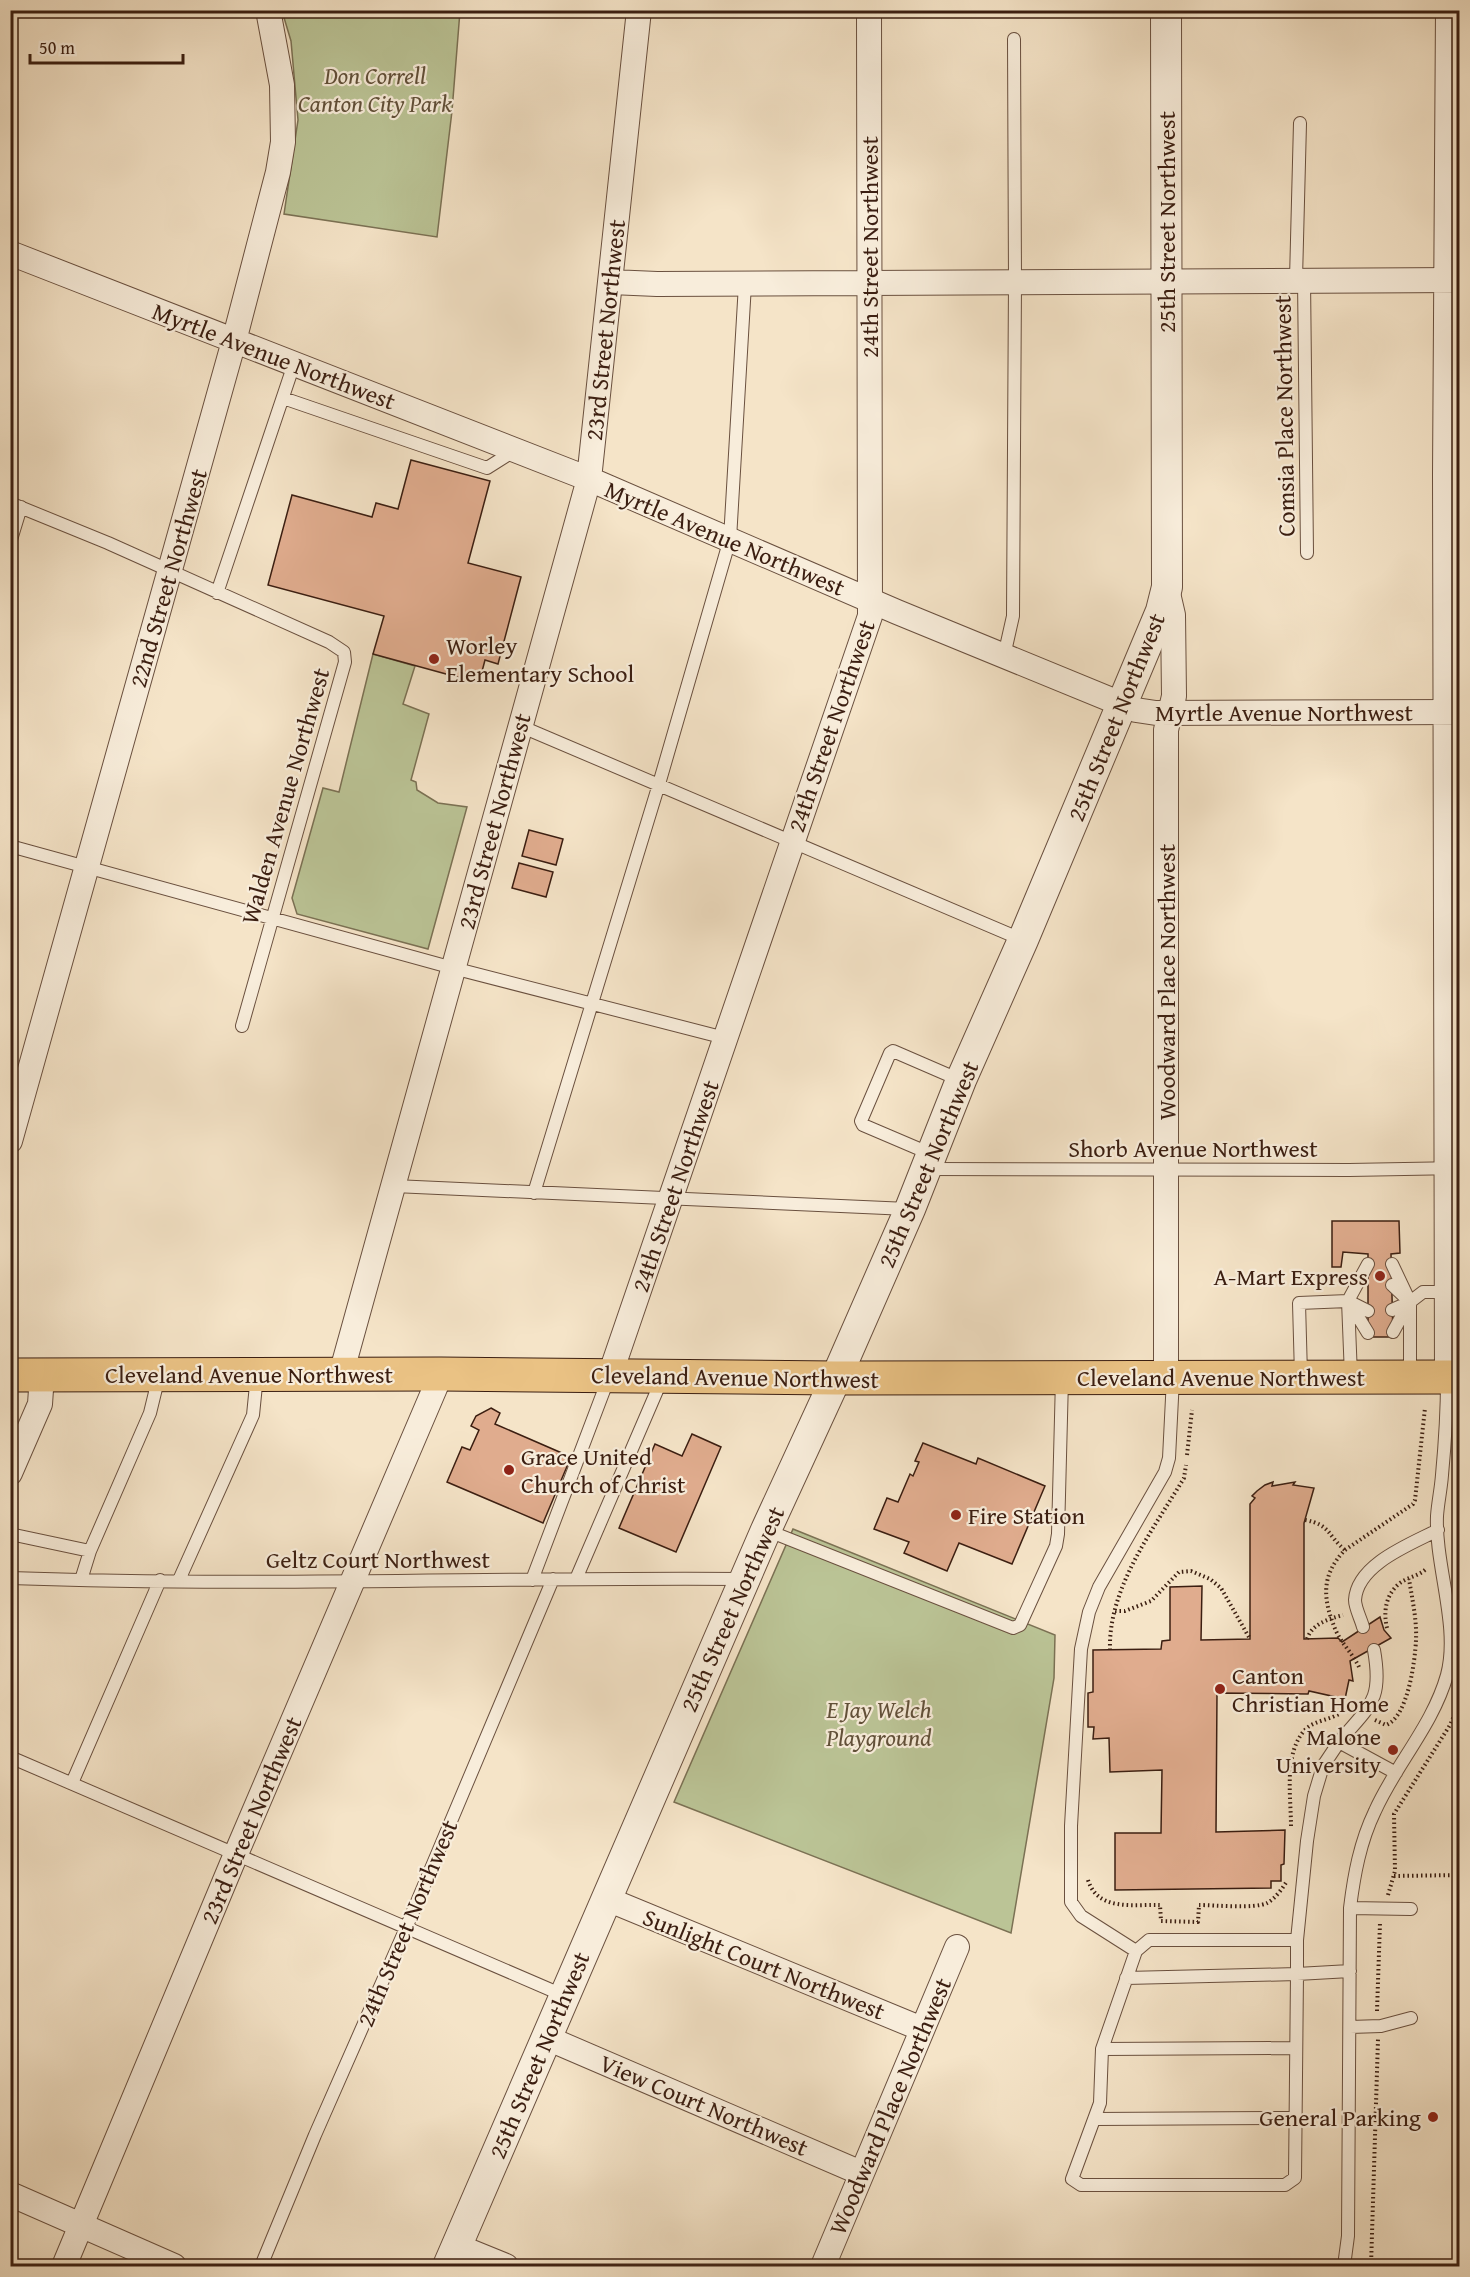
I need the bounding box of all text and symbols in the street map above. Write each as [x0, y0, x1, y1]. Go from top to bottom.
scale bar [30, 27, 183, 65]
text: 50 m [39, 34, 75, 61]
park label: Don Correll Canton City Park [298, 58, 452, 121]
street label: 25th Street Northwest [1149, 111, 1184, 333]
street label: 24th Street Northwest [852, 136, 887, 358]
street label: 23rd Street Northwest [576, 217, 634, 442]
street label: Myrtle Avenue Northwest [147, 293, 401, 419]
street label: Comsia Place Northwest [1264, 294, 1304, 537]
street label: 22nd Street Northwest [120, 464, 216, 692]
street label: Myrtle Avenue Northwest [599, 472, 851, 605]
street label: 25th Street Northwest [1058, 607, 1174, 826]
street label: 24th Street Northwest [778, 615, 884, 837]
place label: Worley Elementary School [446, 628, 634, 691]
marker: Worley Elementary School [427, 652, 441, 666]
street label: Walden Avenue Northwest [232, 663, 338, 928]
street label: Myrtle Avenue Northwest [1155, 695, 1413, 730]
street label: 23rd Street Northwest [448, 709, 540, 933]
street label: Woodward Place Northwest [1149, 843, 1184, 1120]
street label: 25th Street Northwest [869, 1055, 988, 1273]
street label: 24th Street Northwest [622, 1075, 728, 1297]
street label: Shorb Avenue Northwest [1068, 1131, 1318, 1166]
place label: A-Mart Express [1213, 1259, 1368, 1294]
marker: A-Mart Express [1373, 1269, 1387, 1283]
street label: Cleveland Avenue Northwest [105, 1357, 394, 1392]
street label: Cleveland Avenue Northwest [591, 1357, 880, 1397]
street label: Cleveland Avenue Northwest [1077, 1360, 1366, 1395]
place label: Grace United Church of Christ [521, 1439, 686, 1502]
marker: Grace United Church of Christ [502, 1463, 516, 1477]
place label: Fire Station [968, 1498, 1086, 1533]
street label: 25th Street Northwest [671, 1500, 793, 1718]
marker: Fire Station [949, 1508, 963, 1522]
street label: Geltz Court Northwest [266, 1542, 490, 1577]
place label: Canton Christian Home [1232, 1658, 1389, 1721]
marker: Canton Christian Home [1213, 1682, 1227, 1696]
park label: E Jay Welch Playground [825, 1692, 932, 1755]
street label: 23rd Street Northwest [191, 1710, 311, 1929]
place label: Malone University [1276, 1719, 1381, 1782]
marker: Malone University [1386, 1743, 1400, 1757]
street label: 24th Street Northwest [348, 1814, 467, 2032]
street label: Sunlight Court Northwest [638, 1899, 891, 2029]
street label: 25th Street Northwest [480, 1946, 599, 2164]
street label: Woodward Place Northwest [820, 1972, 960, 2240]
street label: View Court Northwest [594, 2045, 814, 2165]
place label: General Parking [1259, 2100, 1421, 2135]
marker: General Parking [1426, 2110, 1440, 2124]

